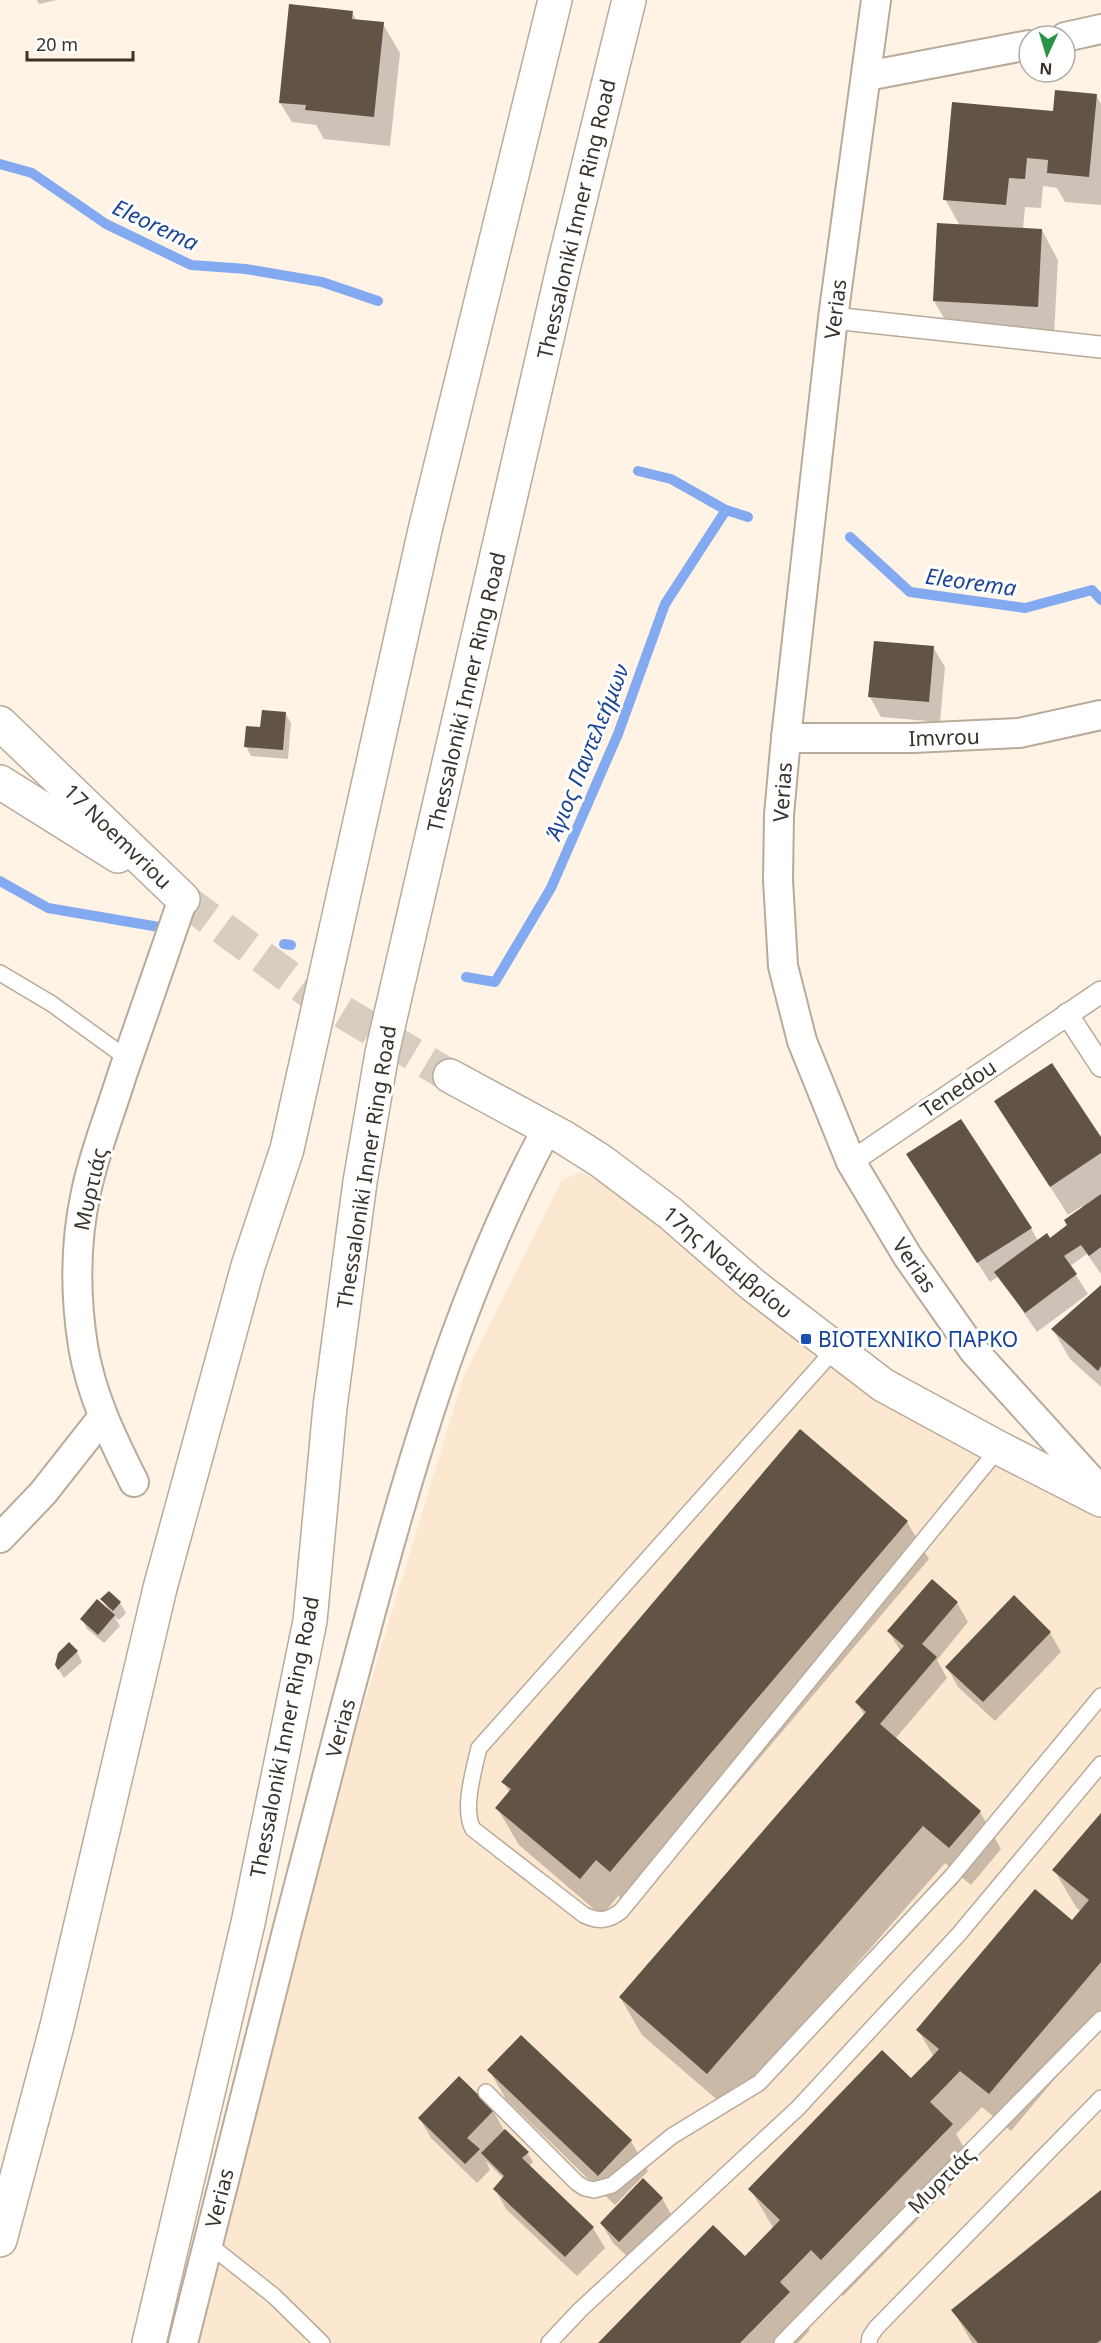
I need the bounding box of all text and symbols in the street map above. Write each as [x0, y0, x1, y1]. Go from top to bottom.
scale bar [27, 24, 134, 62]
north arrow [1017, 24, 1077, 84]
text: 20 m [36, 32, 78, 56]
text: N [1039, 58, 1053, 80]
street label: Thessaloniki Inner Ring Road [530, 76, 622, 362]
water label: Eleorema [108, 191, 204, 257]
street label: Verias [817, 278, 853, 340]
street label: Thessaloniki Inner Ring Road [420, 549, 512, 835]
water label: Eleorema [924, 560, 1019, 602]
water label: Άγιος Παντελεήμων [537, 659, 635, 845]
street label: Imvrou [908, 722, 980, 752]
street label: Verias [766, 761, 798, 823]
street label: 17 Noemvriou [58, 777, 178, 895]
street label: Thessaloniki Inner Ring Road [330, 1023, 402, 1311]
street label: Tenedou [915, 1052, 1001, 1124]
street label: Μυρτιάς [67, 1145, 113, 1233]
street label: 17ης Νοεμβρίου [657, 1199, 799, 1325]
street label: Verias [887, 1232, 943, 1298]
place label: ΒΙΟΤΕΧΝΙΚΟ ΠΑΡΚΟ [818, 1325, 1018, 1353]
marker: ΒΙΟΤΕΧΝΙΚΟ ΠΑΡΚΟ [799, 1332, 813, 1346]
street label: Thessaloniki Inner Ring Road [243, 1594, 325, 1880]
street label: Verias [319, 1695, 361, 1761]
street label: Μυρτιάς [901, 2140, 981, 2220]
street label: Verias [198, 2166, 240, 2230]

